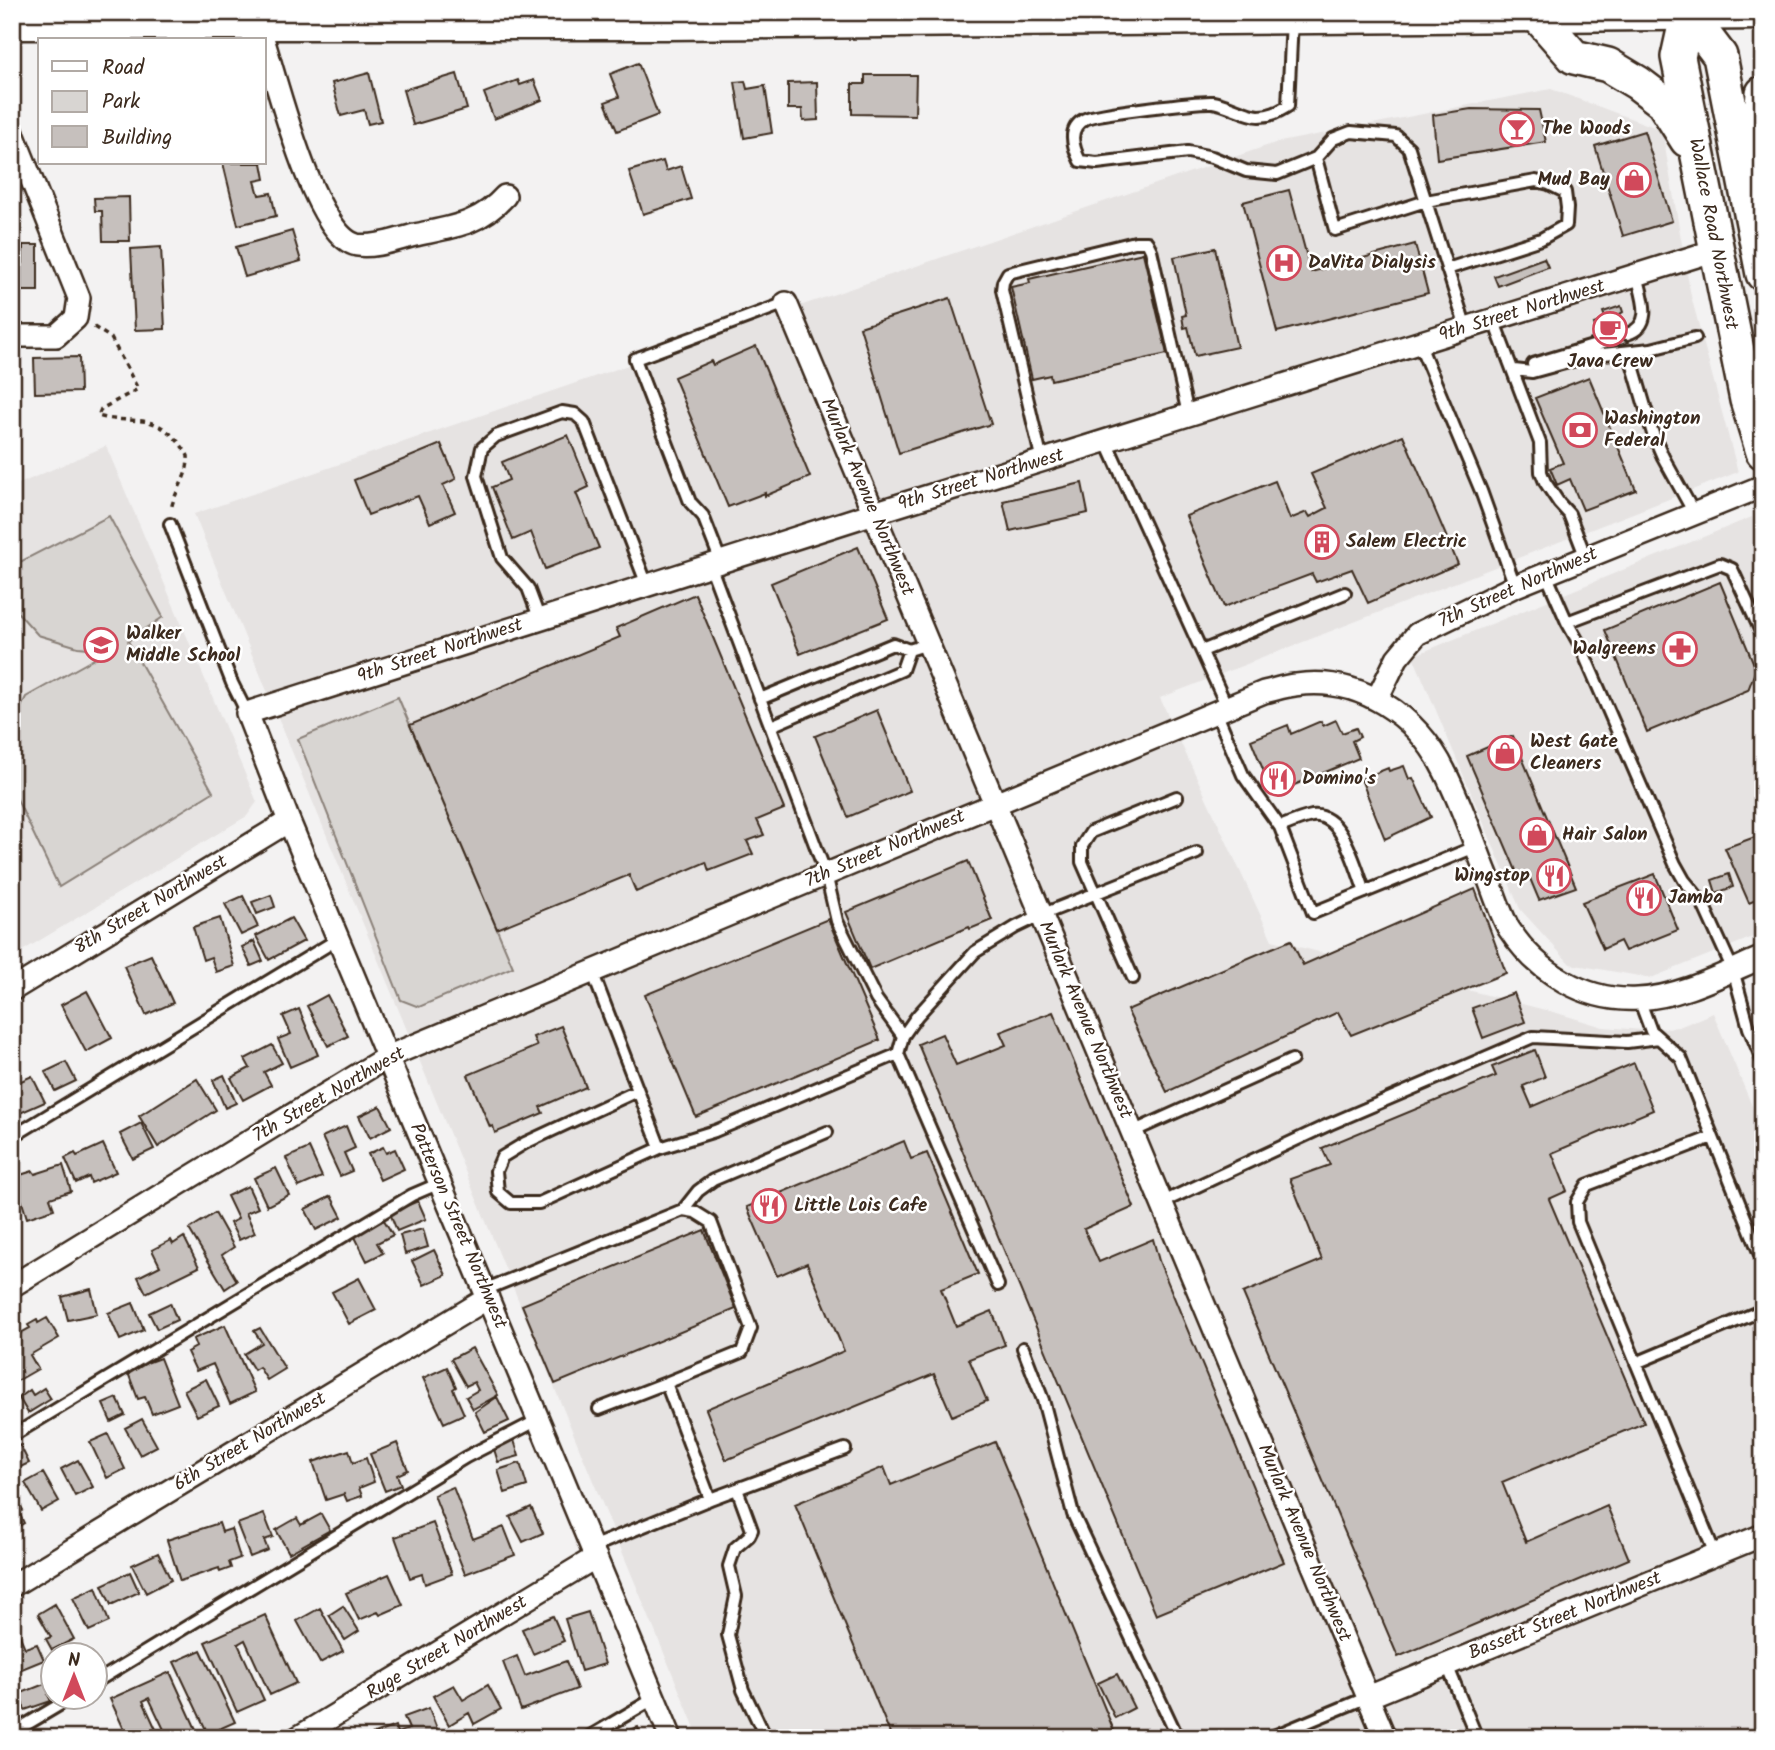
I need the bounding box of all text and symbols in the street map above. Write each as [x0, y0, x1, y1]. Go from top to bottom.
legend [38, 38, 266, 164]
text: Road [102, 52, 145, 85]
text: Park [102, 86, 140, 119]
bar icon: The Woods [1498, 110, 1536, 148]
place label: The Woods [1542, 114, 1631, 144]
text: Building [102, 122, 172, 155]
street label: Wallace Road Northwest [1680, 136, 1746, 333]
shop icon: Mud Bay [1615, 161, 1653, 199]
place label: Mud Bay [1537, 165, 1610, 195]
hospital icon: DaVita Dialysis [1265, 244, 1303, 282]
place label: DaVita Dialysis [1308, 248, 1436, 278]
street label: 9th Street Northwest [1435, 271, 1609, 351]
cafe icon: Java Crew [1591, 310, 1629, 348]
place label: Java Crew [1567, 347, 1653, 377]
street label: Murlark Avenue Northwest [812, 393, 923, 601]
place label: Washington Federal [1604, 404, 1701, 456]
bank icon: Washington Federal [1561, 411, 1599, 449]
street label: 9th Street Northwest [894, 440, 1068, 520]
building icon: Salem Electric [1303, 523, 1341, 561]
place label: Salem Electric [1346, 527, 1467, 557]
street label: 7th Street Northwest [1433, 539, 1603, 637]
street label: 9th Street Northwest [353, 610, 527, 692]
place label: Walker Middle School [126, 619, 241, 671]
school or university icon: Walker Middle School [82, 626, 120, 664]
pharmacy icon: Walgreens [1661, 630, 1699, 668]
place label: Walgreens [1572, 634, 1656, 664]
place label: West Gate Cleaners [1530, 727, 1618, 779]
shop icon: West Gate Cleaners [1486, 734, 1524, 772]
restaurant icon: Domino's [1259, 760, 1297, 798]
place label: Domino's [1302, 764, 1376, 794]
street label: 7th Street Northwest [800, 801, 971, 896]
shop icon: Hair Salon [1518, 816, 1556, 854]
place label: Hair Salon [1562, 820, 1648, 850]
street label: 8th Street Northwest [68, 847, 234, 963]
restaurant icon: Wingstop [1535, 857, 1573, 895]
place label: Wingstop [1454, 861, 1530, 891]
restaurant icon: Jamba [1625, 879, 1663, 917]
place label: Jamba [1668, 883, 1723, 913]
street label: Murlark Avenue Northwest [1030, 916, 1141, 1124]
street label: 7th Street Northwest [247, 1039, 411, 1151]
street label: Patterson Street Northwest [401, 1118, 515, 1334]
restaurant icon: Little Lois Cafe [750, 1187, 788, 1225]
place label: Little Lois Cafe [794, 1191, 927, 1221]
street label: 6th Street Northwest [168, 1384, 333, 1500]
street label: Murlark Avenue Northwest [1249, 1439, 1360, 1647]
street label: Bassett Street Northwest [1464, 1563, 1667, 1668]
street label: Ruge Street Northwest [361, 1588, 534, 1708]
north arrow [38, 1642, 108, 1712]
text: N [68, 1646, 80, 1676]

